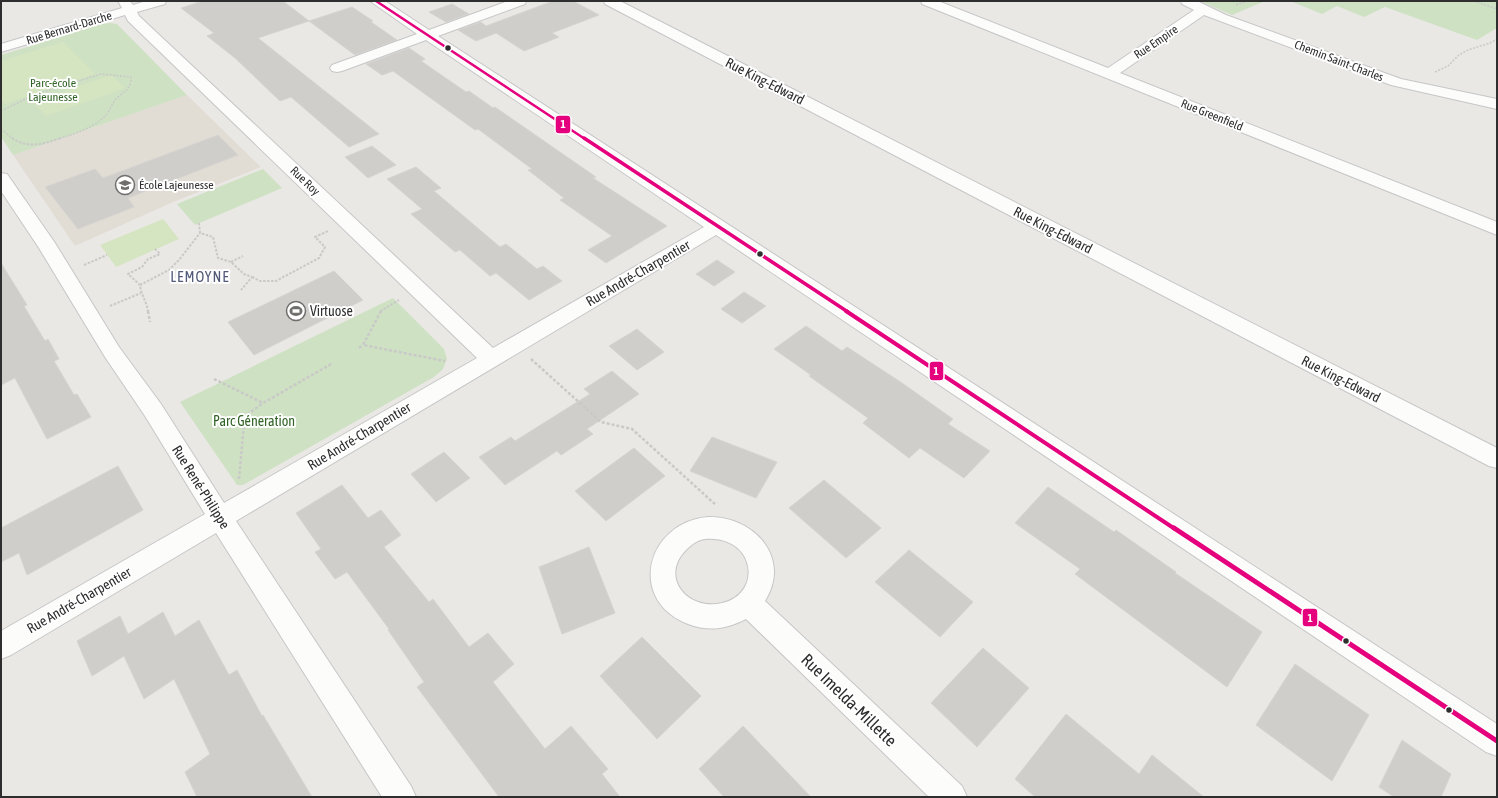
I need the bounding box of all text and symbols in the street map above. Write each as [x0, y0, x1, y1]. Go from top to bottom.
street label: Rue Bernard-Darche [25, 8, 113, 48]
street label: Rue Empire [1131, 22, 1181, 62]
street label: Chemin Saint-Charles [1292, 38, 1386, 84]
unlabelled marker [443, 43, 453, 53]
street label: Rue King-Edward [723, 54, 807, 108]
park label: Parc-école Lajeunesse [28, 76, 78, 104]
street label: Rue Greenfield [1179, 96, 1245, 134]
line badge: 1 [555, 115, 571, 134]
text: 1 [560, 118, 566, 130]
street label: Rue Roy [287, 164, 323, 198]
school or university icon: École Lajeunesse [114, 174, 136, 196]
place label: École Lajeunesse [139, 178, 214, 192]
street label: Rue King-Edward [1011, 203, 1095, 257]
street label: Rue André-Charpentier [583, 236, 694, 309]
unlabelled marker [755, 249, 765, 259]
district label: LEMOYNE [170, 268, 230, 285]
sports icon: Virtuose [285, 300, 307, 322]
place label: Virtuose [310, 303, 353, 319]
street label: Rue King-Edward [1299, 352, 1383, 406]
line badge: 1 [929, 361, 944, 381]
text: 1 [933, 365, 939, 377]
street label: Rue André-Charpentier [304, 398, 414, 473]
park label: Parc Géneration [213, 413, 295, 429]
street label: Rue René-Philippe [169, 442, 233, 532]
street label: Rue André-Charpentier [24, 563, 135, 636]
line badge: 1 [1302, 608, 1318, 627]
text: 1 [1307, 612, 1313, 624]
unlabelled marker [1341, 636, 1351, 646]
street label: Rue Imelda-Millette [797, 649, 901, 751]
unlabelled marker [1444, 705, 1454, 715]

